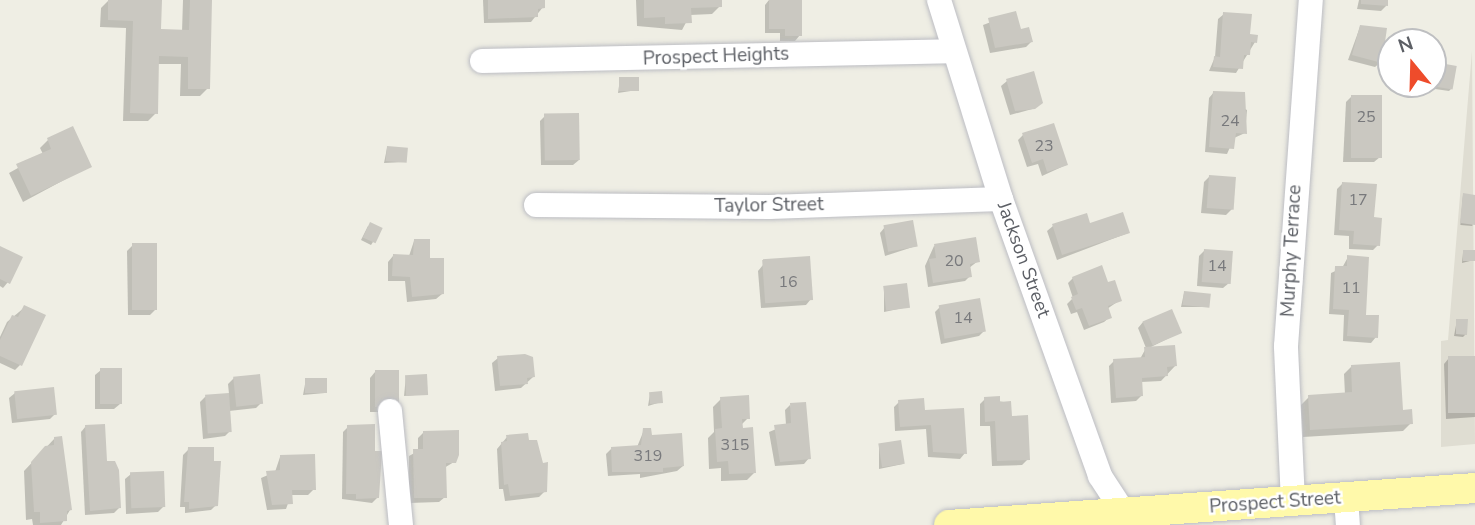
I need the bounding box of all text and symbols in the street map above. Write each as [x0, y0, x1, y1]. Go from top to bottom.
north arrow [1377, 28, 1447, 98]
text: N [1395, 30, 1417, 60]
street label: Prospect Heights [642, 43, 790, 71]
house number: 25 [1356, 107, 1376, 127]
house number: 24 [1220, 111, 1240, 131]
house number: 23 [1034, 136, 1054, 156]
street label: Murphy Terrace [1277, 184, 1307, 318]
house number: 17 [1348, 190, 1368, 210]
street label: Taylor Street [714, 194, 824, 218]
street label: Jackson Street [991, 199, 1055, 321]
house number: 20 [944, 251, 964, 271]
house number: 14 [1207, 256, 1227, 276]
house number: 16 [778, 272, 798, 292]
house number: 11 [1341, 278, 1361, 298]
house number: 14 [953, 308, 973, 328]
house number: 315 [721, 435, 749, 455]
house number: 319 [634, 446, 662, 466]
street label: Prospect Street [1209, 487, 1341, 519]

